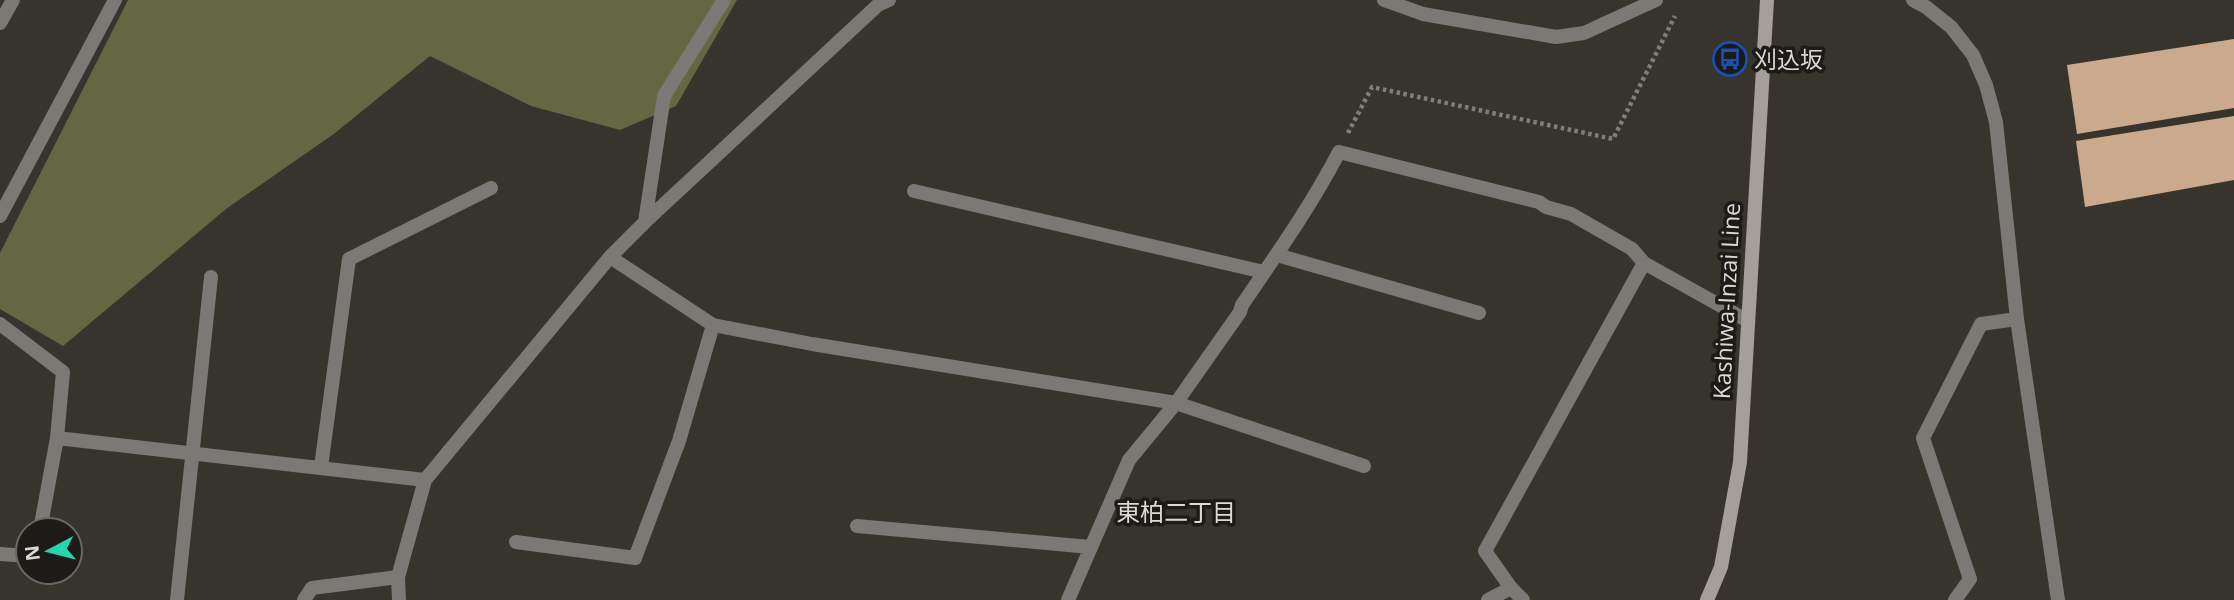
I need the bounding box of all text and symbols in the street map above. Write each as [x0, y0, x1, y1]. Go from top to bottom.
bus stop icon: 刈込坂 [1711, 40, 1749, 78]
place label: 刈込坂 [1754, 43, 1823, 75]
street label: Kashiwa-Inzai Line [1705, 202, 1747, 400]
district label: 東柏二丁目 [1116, 495, 1236, 528]
north arrow [14, 516, 84, 586]
text: N [18, 544, 46, 562]

